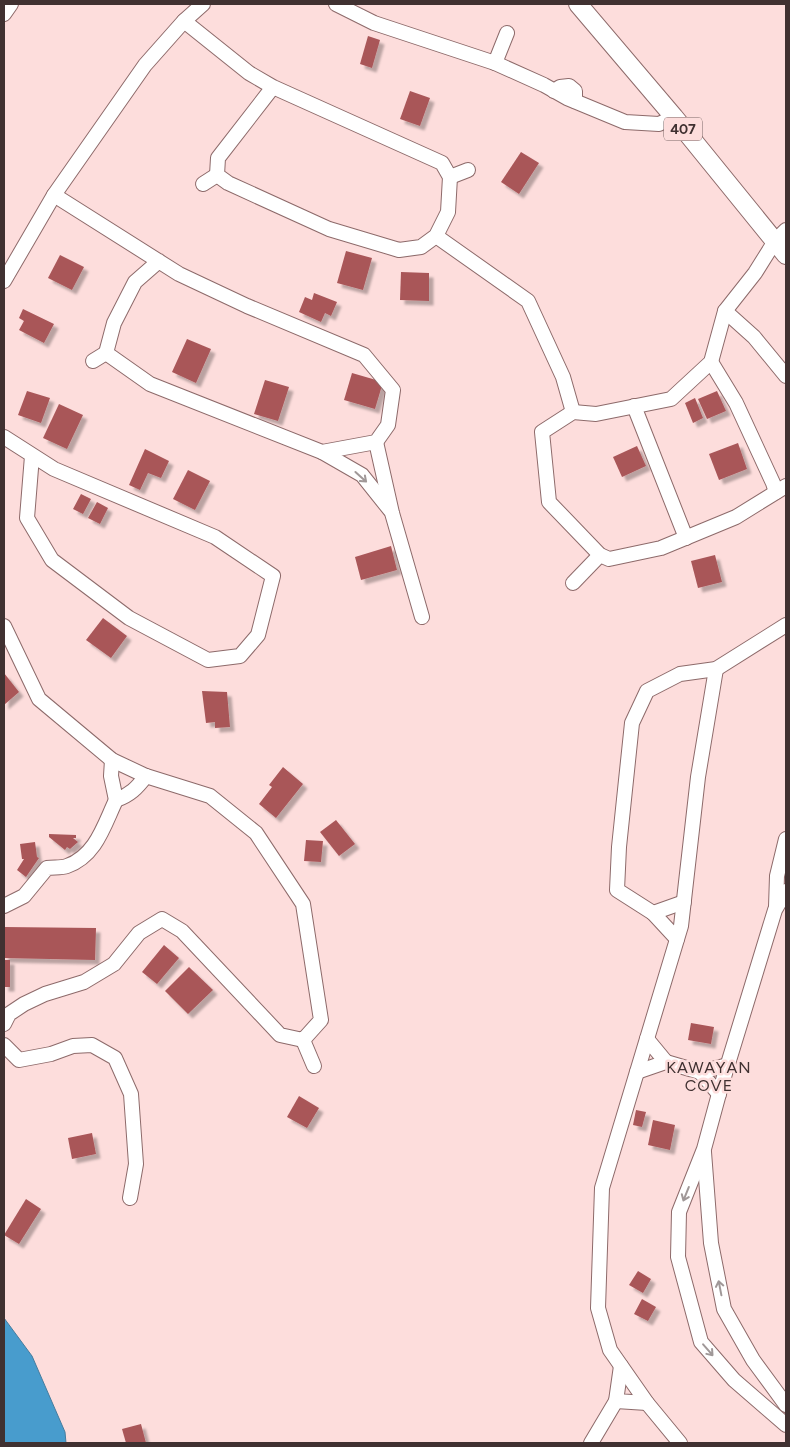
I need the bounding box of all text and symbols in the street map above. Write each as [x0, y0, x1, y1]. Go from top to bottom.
road number: 407 [664, 118, 702, 140]
one-way arrow [355, 471, 368, 483]
district label: KAWAYAN COVE [666, 1058, 752, 1095]
one-way arrow [680, 1186, 690, 1201]
one-way arrow [714, 1281, 724, 1297]
one-way arrow [702, 1343, 713, 1356]

